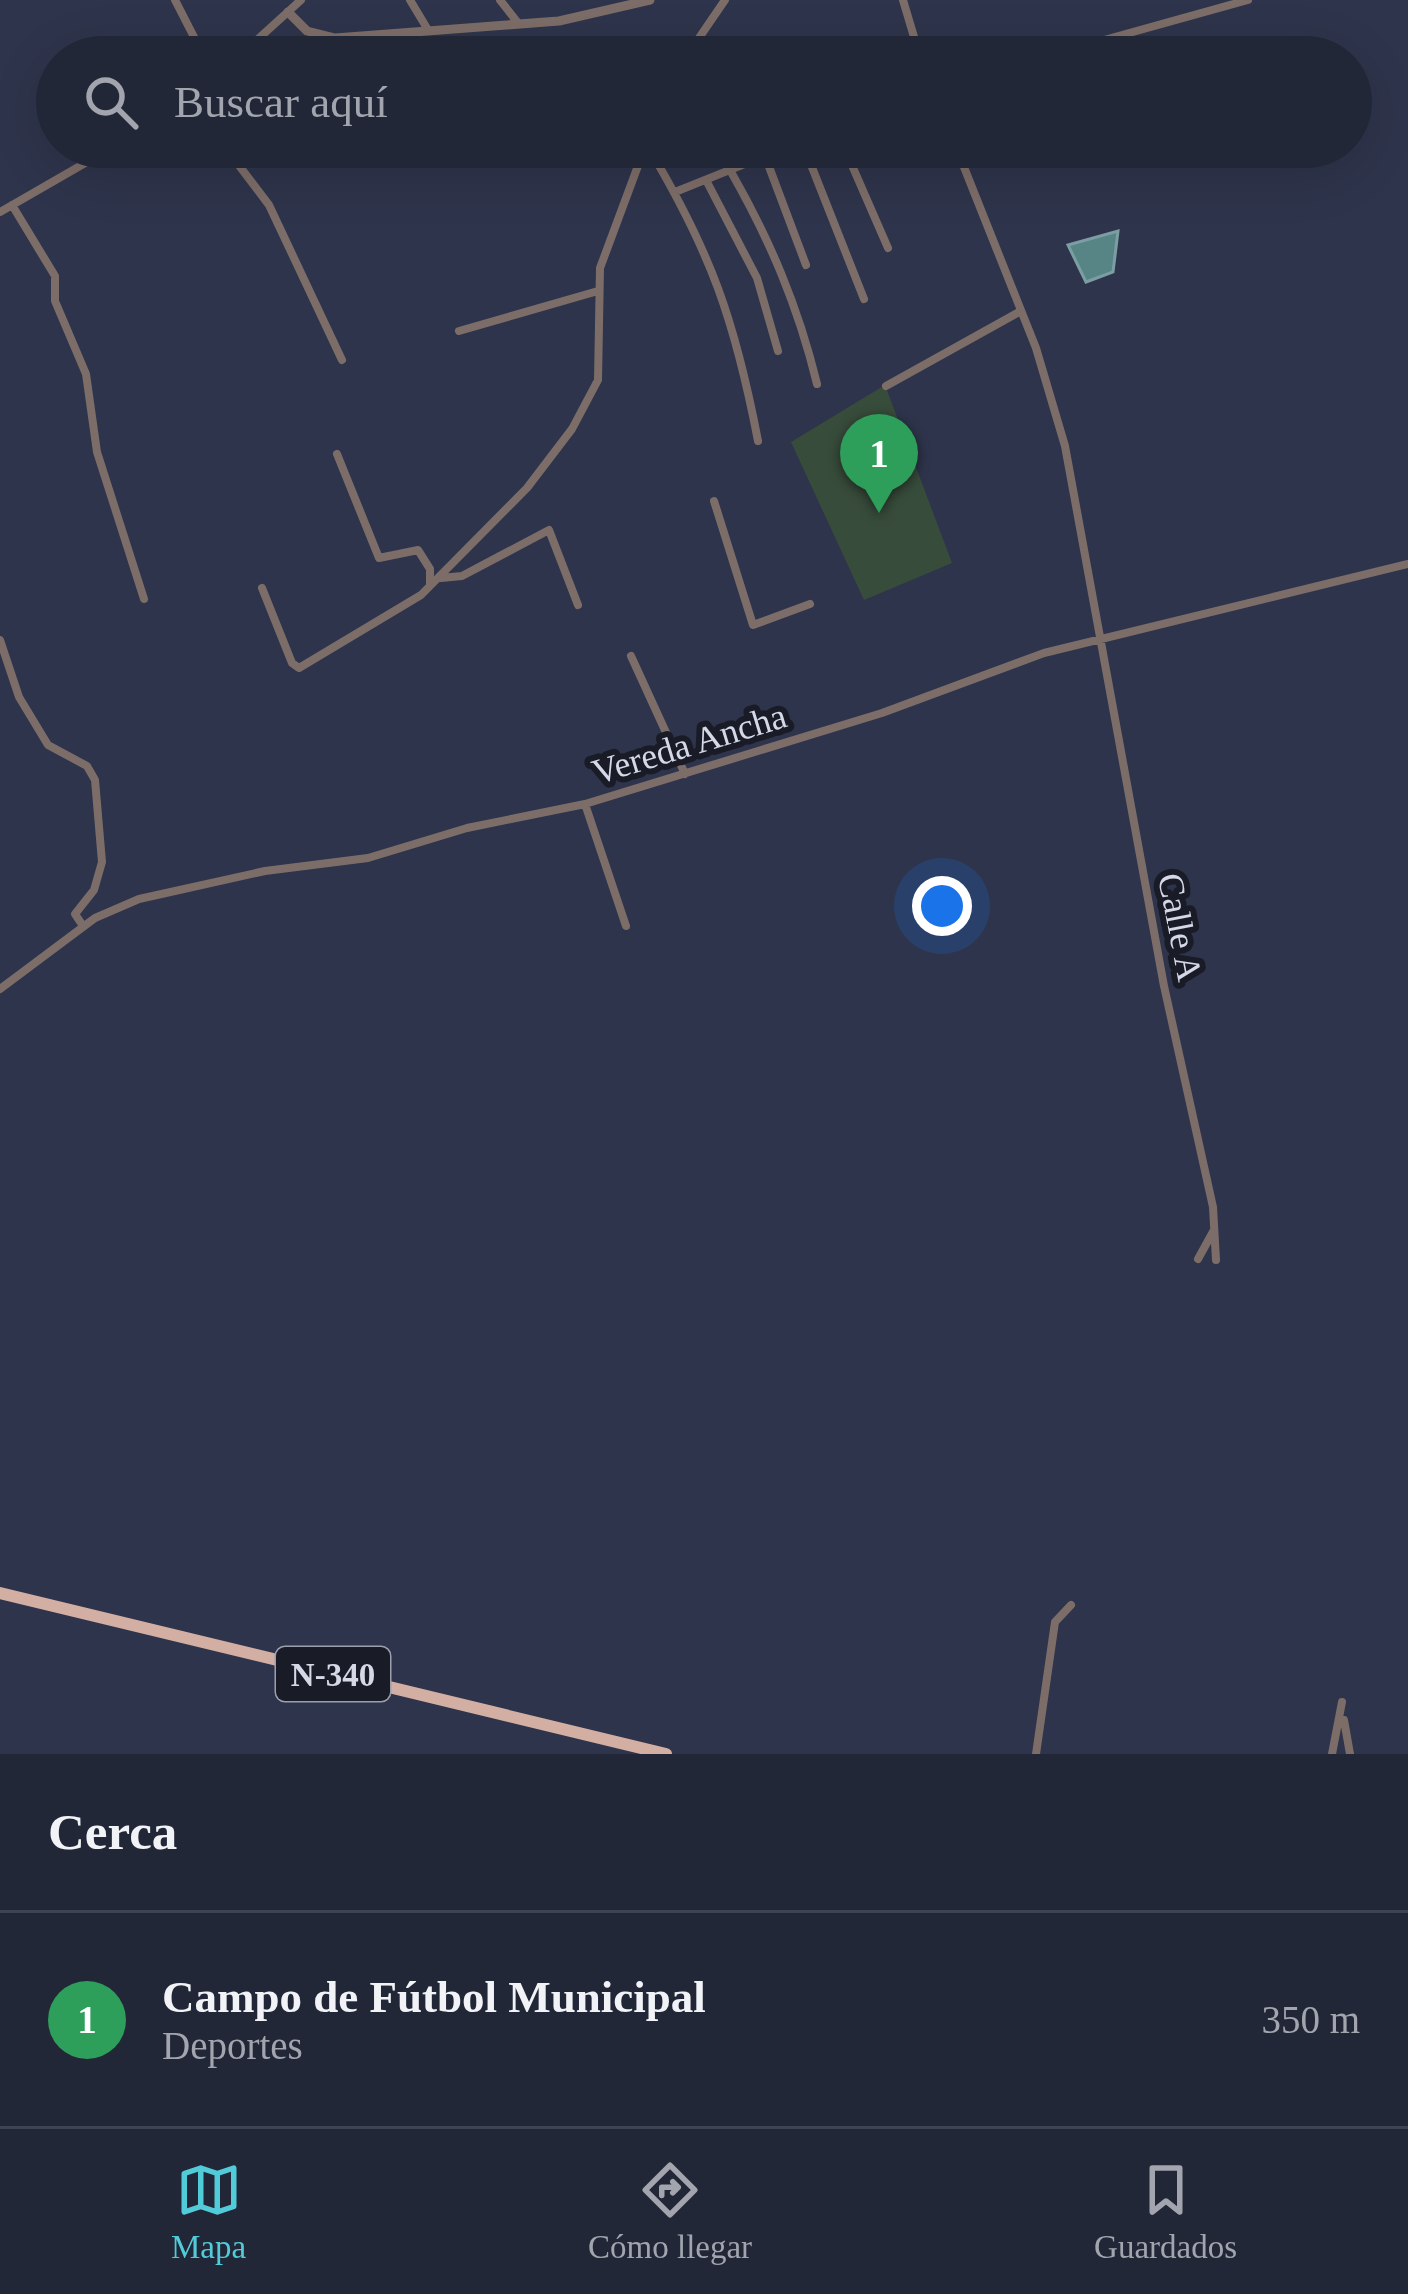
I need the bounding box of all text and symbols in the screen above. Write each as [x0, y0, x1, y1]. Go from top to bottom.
search box [36, 36, 1372, 168]
icon: search [78, 69, 144, 135]
text: Buscar aquí [174, 77, 388, 127]
pin: 1 [840, 414, 918, 513]
street label: Vereda Ancha [587, 695, 791, 792]
street label: Calle A [1150, 870, 1210, 984]
your location [912, 876, 972, 936]
road number: N-340 [276, 1647, 390, 1701]
text: Cerca [48, 1804, 177, 1860]
text: Campo de Fútbol Municipal [162, 1972, 706, 2022]
text: 1 [77, 1998, 97, 2041]
text: 350 m [1261, 1998, 1360, 2041]
text: Deportes [162, 2024, 303, 2067]
tab: Mapa [171, 2157, 246, 2266]
tab: Cómo llegar [588, 2157, 752, 2266]
tab: Guardados [1094, 2157, 1237, 2266]

